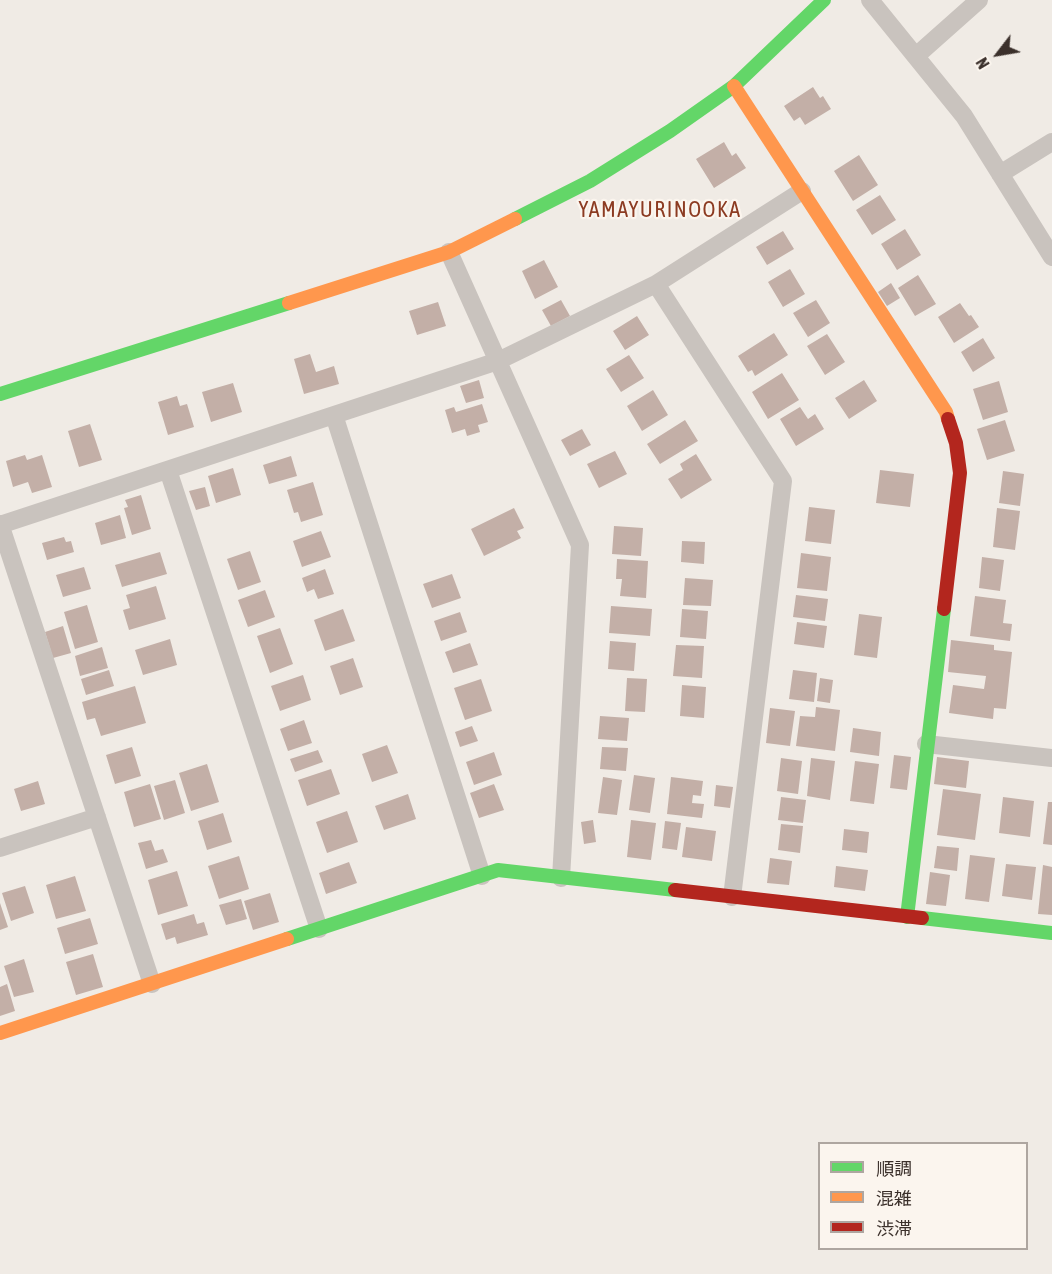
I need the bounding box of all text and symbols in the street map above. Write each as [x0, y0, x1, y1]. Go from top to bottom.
north arrow [968, 24, 1028, 84]
text: N [972, 55, 993, 72]
district label: YAMAYURINOOKA [578, 197, 742, 223]
legend [818, 1142, 1028, 1250]
text: 順調 [876, 1158, 912, 1179]
text: 混雑 [876, 1188, 912, 1209]
text: 渋滞 [876, 1218, 912, 1239]

